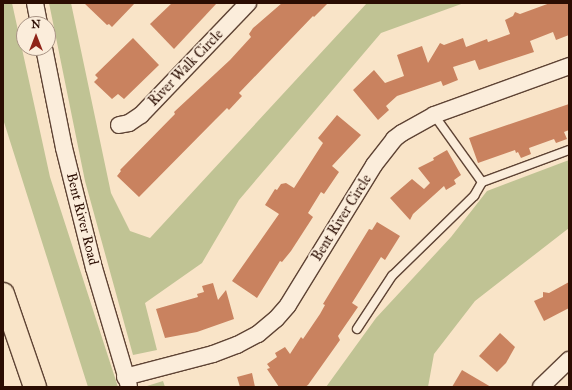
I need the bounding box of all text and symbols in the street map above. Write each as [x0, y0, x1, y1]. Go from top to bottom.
north arrow [16, 16, 56, 56]
text: N [31, 18, 41, 31]
street label: River Walk Circle [145, 26, 227, 110]
street label: Bent River Road [62, 171, 102, 267]
street label: Bent River Circle [309, 172, 375, 264]

